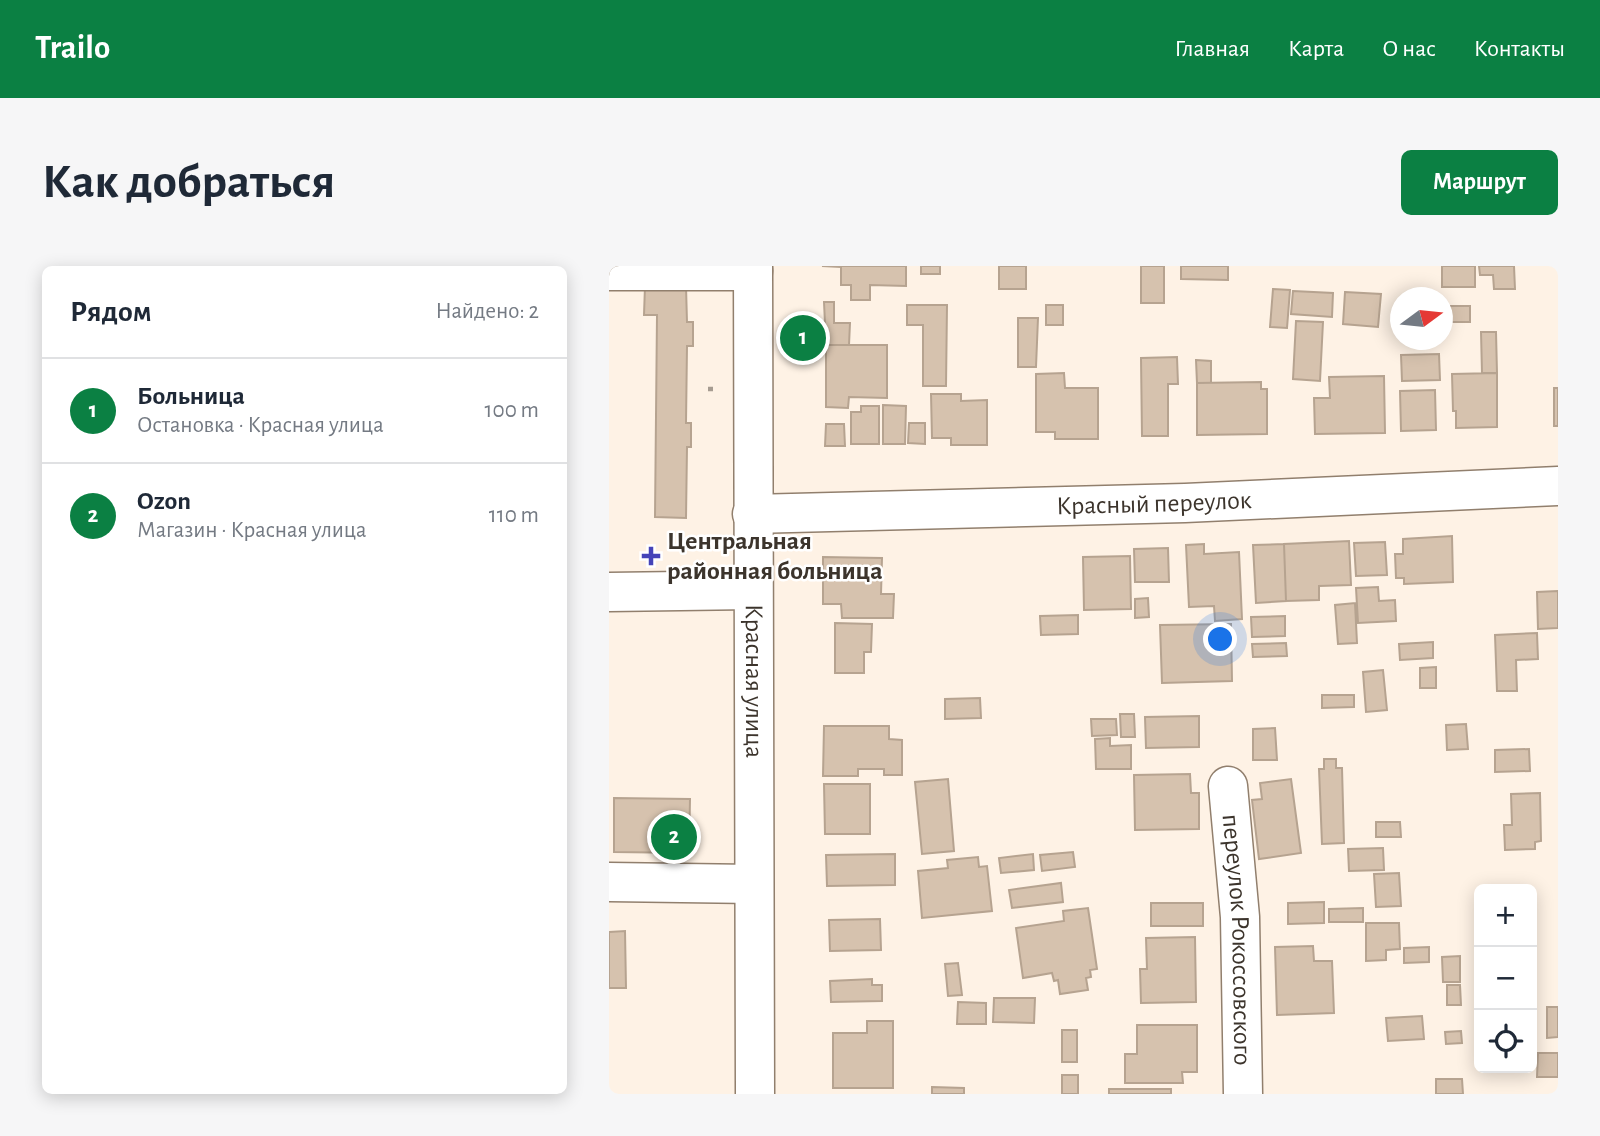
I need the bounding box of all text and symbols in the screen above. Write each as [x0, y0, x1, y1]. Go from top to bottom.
text: Trailo [35, 32, 110, 65]
text: Главная [1175, 37, 1250, 61]
text: Карта [1288, 37, 1344, 61]
text: О нас [1382, 37, 1436, 61]
text: Контакты [1474, 37, 1565, 61]
button: Маршрут [1401, 150, 1558, 215]
text: Как добраться [42, 158, 335, 207]
north arrow [1390, 287, 1453, 350]
text: Рядом [70, 297, 152, 327]
text: Найдено: 2 [436, 300, 539, 323]
pin: 1 [780, 312, 826, 364]
text: Больница [137, 383, 245, 409]
text: 1 [89, 399, 97, 422]
text: 100 m [485, 399, 539, 422]
text: Остановка · Красная улица [137, 414, 384, 437]
street label: Красный переулок [1056, 487, 1252, 519]
text: Ozon [137, 488, 191, 514]
text: 2 [88, 504, 98, 527]
text: 110 m [489, 504, 539, 527]
text: Магазин · Красная улица [137, 519, 367, 542]
place label: Центральная районная больница [667, 528, 883, 584]
marker: Центральная районная больница [641, 546, 661, 566]
street label: Красная улица [741, 604, 767, 758]
your location [1203, 622, 1237, 656]
pin: 2 [651, 811, 697, 863]
street label: переулок Рокоссовского [1218, 813, 1256, 1066]
map controls [1474, 884, 1537, 1073]
button: + [1474, 884, 1537, 947]
button: − [1474, 947, 1537, 1010]
button: locate [1474, 1010, 1537, 1073]

